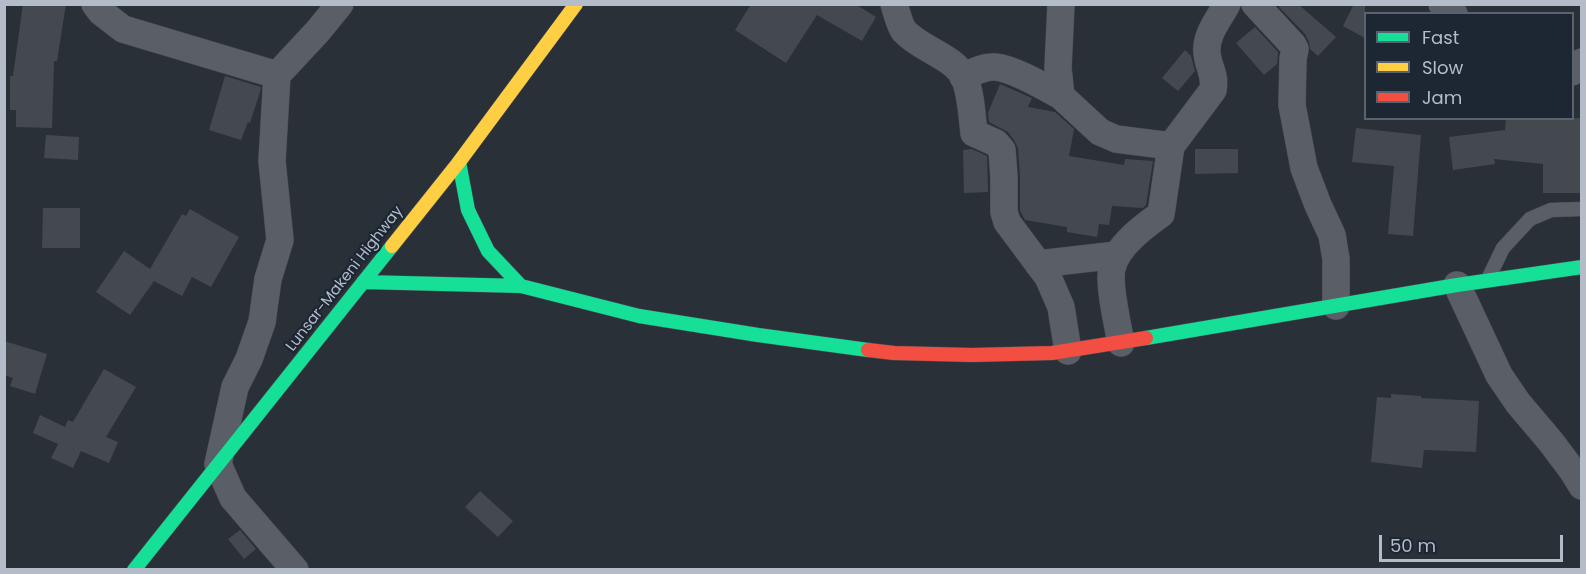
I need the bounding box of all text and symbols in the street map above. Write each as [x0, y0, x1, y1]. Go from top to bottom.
legend [1364, 12, 1574, 120]
text: Fast [1422, 25, 1459, 50]
text: Slow [1422, 55, 1463, 80]
text: Jam [1422, 85, 1462, 110]
street label: Lunsar-Makeni Highway [283, 203, 407, 355]
scale bar [1382, 523, 1566, 561]
text: 50 m [1390, 533, 1436, 558]

